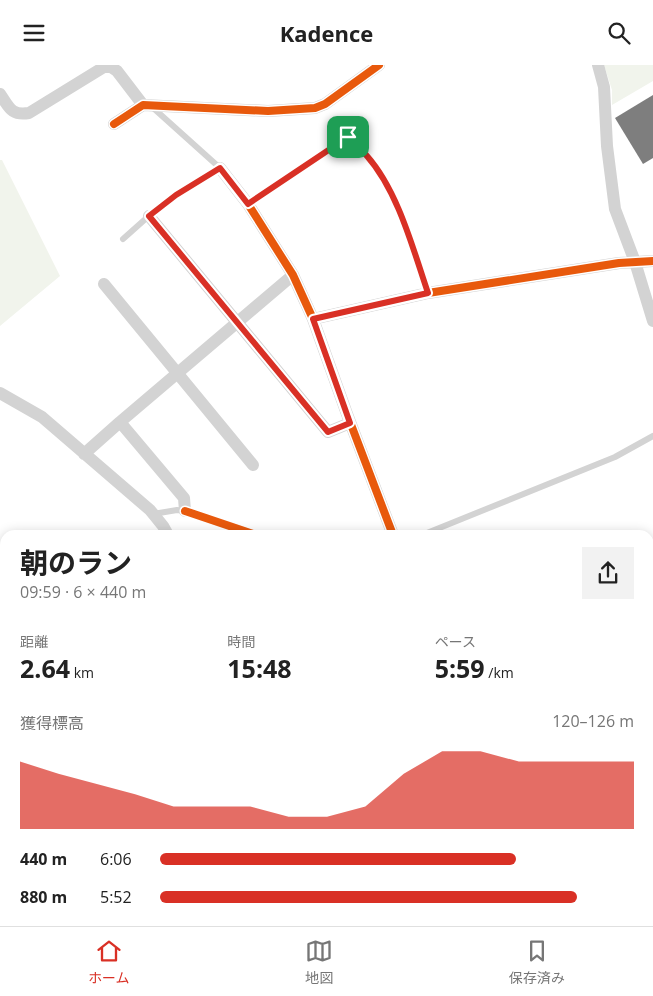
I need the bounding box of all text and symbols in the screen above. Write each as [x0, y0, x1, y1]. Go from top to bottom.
text: Kadence [280, 18, 373, 48]
icon: menu [20, 19, 48, 47]
icon: search [605, 19, 633, 47]
pin [327, 116, 369, 158]
icon: arrive [334, 123, 362, 151]
text: 朝のラン [20, 543, 132, 581]
button: share [582, 547, 634, 599]
text: 09:59 · 6 × 440 m [20, 581, 146, 603]
text: 距離 [20, 632, 48, 651]
text: 時間 [227, 632, 255, 651]
text: ペース [435, 632, 476, 651]
text: 2.64 [20, 651, 70, 685]
text: 15:48 [227, 651, 292, 685]
text: 5:59 [435, 651, 485, 685]
text: km [70, 663, 94, 682]
text: /km [485, 663, 514, 682]
text: 120–126 m [552, 710, 634, 732]
text: 獲得標高 [20, 712, 84, 734]
text: 440 m [20, 848, 67, 870]
text: 6:06 [100, 848, 132, 870]
text: 880 m [20, 886, 67, 908]
text: 5:52 [100, 886, 132, 908]
tab: ホーム [88, 937, 129, 987]
tab: 地図 [305, 937, 333, 987]
tab: 保存済み [509, 937, 565, 987]

